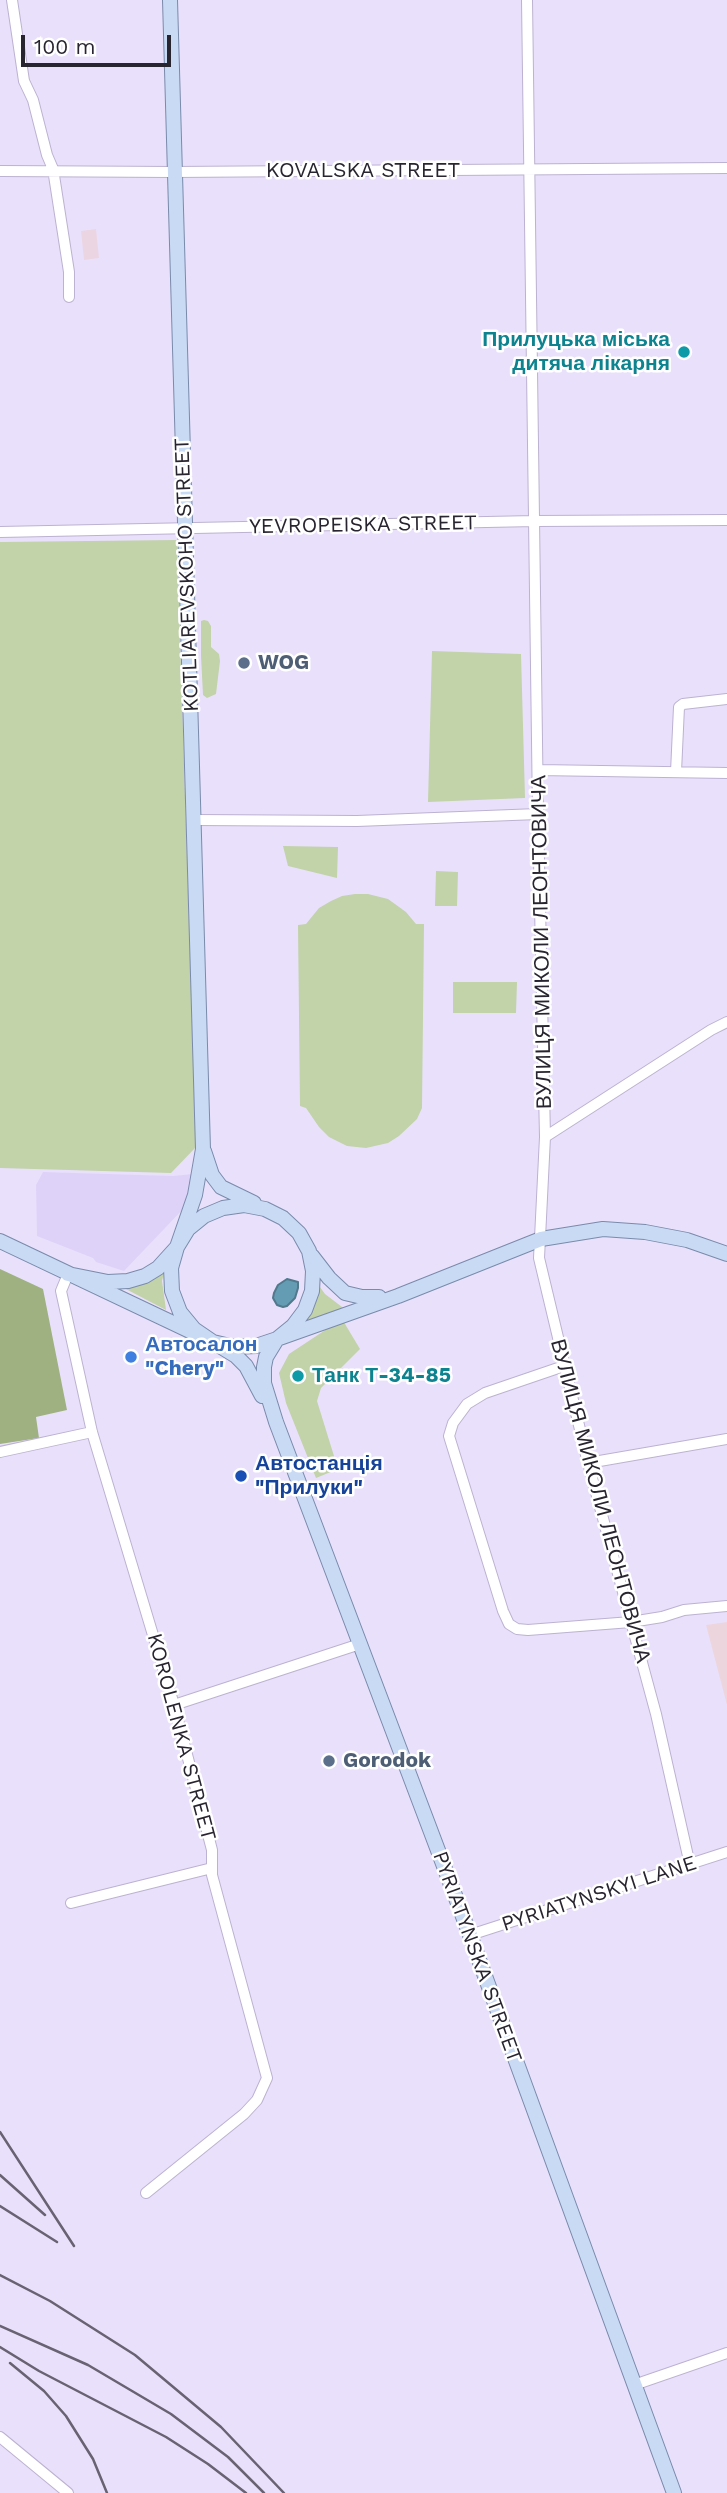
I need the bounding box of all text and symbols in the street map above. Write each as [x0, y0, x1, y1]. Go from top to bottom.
scale bar [24, 21, 175, 65]
text: 100 m [34, 34, 96, 59]
street label: KOVALSKA STREET [266, 158, 460, 184]
place label: Прилуцька міська дитяча лікарня [482, 327, 670, 377]
marker: Прилуцька міська дитяча лікарня [676, 344, 692, 360]
street label: KOTLIAREVSKOHO STREET [170, 438, 204, 712]
street label: YEVROPEISKA STREET [249, 510, 477, 540]
place label: WOG [258, 650, 309, 676]
marker: WOG [236, 655, 252, 671]
street label: ВУЛИЦЯ МИКОЛИ ЛЕОНТОВИЧА [526, 775, 558, 1109]
place label: Автосалон "Chery" [145, 1332, 258, 1382]
street label: ВУЛИЦЯ МИКОЛИ ЛЕОНТОВИЧА [545, 1336, 655, 1666]
marker: Автосалон "Chery" [123, 1349, 139, 1365]
place label: Танк Т-34-85 [312, 1363, 451, 1389]
marker: Танк Т-34-85 [290, 1368, 306, 1384]
place label: Автостанція "Прилуки" [255, 1451, 383, 1501]
marker: Автостанція "Прилуки" [233, 1468, 249, 1484]
street label: KOROLENKA STREET [141, 1631, 221, 1843]
place label: Gorodok [343, 1748, 431, 1774]
marker: Gorodok [321, 1753, 337, 1769]
street label: PYRIATYNSKA STREET [427, 1848, 527, 2066]
street label: PYRIATYNSKYI LANE [498, 1851, 700, 1937]

